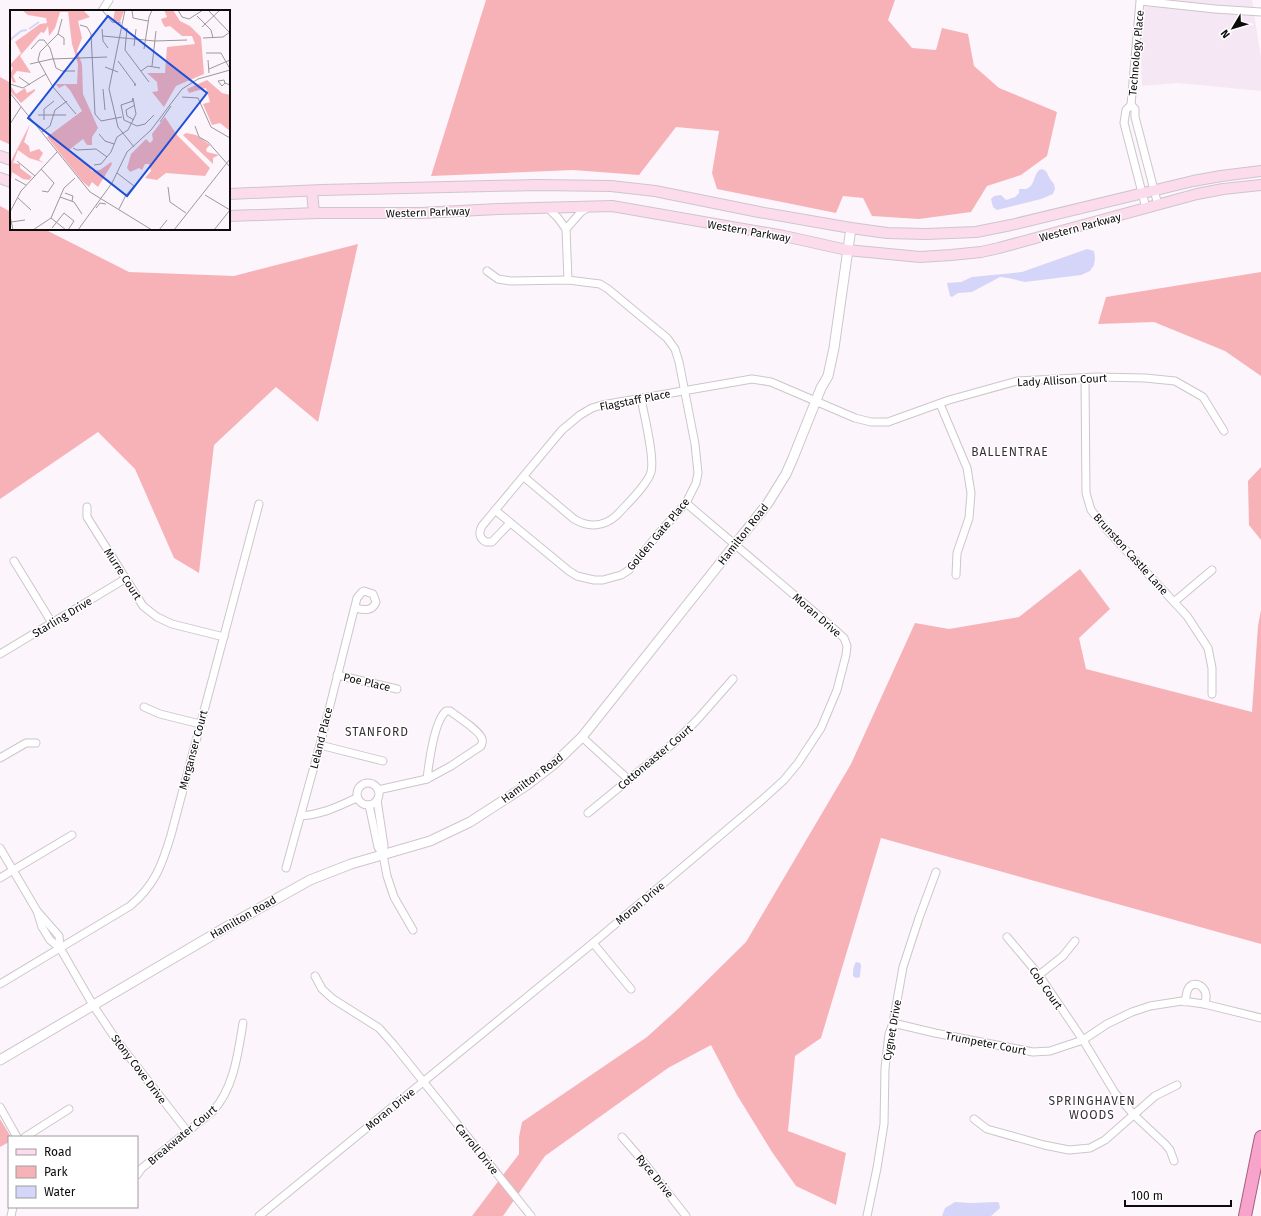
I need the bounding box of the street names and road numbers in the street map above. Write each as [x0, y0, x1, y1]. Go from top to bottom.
street label: Technology Place [1126, 10, 1147, 96]
street label: Western Parkway [386, 205, 471, 220]
street label: Western Parkway [1038, 210, 1123, 245]
street label: Western Parkway [706, 218, 792, 245]
street label: Lady Allison Court [1017, 372, 1107, 389]
street label: Flagstaff Place [599, 387, 672, 414]
street label: Golden Gate Place [624, 495, 692, 573]
street label: Hamilton Road [715, 501, 771, 568]
street label: Brunston Castle Lane [1091, 511, 1171, 598]
street label: Murre Court [101, 546, 144, 603]
street label: Moran Drive [790, 591, 844, 640]
street label: Starling Drive [30, 595, 94, 640]
street label: Poe Place [342, 671, 392, 694]
street label: Leland Place [308, 706, 335, 770]
street label: Merganser Court [177, 709, 210, 791]
street label: Cottoneaster Court [615, 722, 695, 793]
street label: Hamilton Road [499, 751, 566, 806]
street label: Moran Drive [613, 879, 667, 928]
street label: Hamilton Road [208, 893, 279, 942]
street label: Cob Court [1026, 965, 1065, 1012]
street label: Cygnet Drive [881, 999, 904, 1062]
street label: Trumpeter Court [944, 1029, 1027, 1058]
street label: Stony Cove Drive [108, 1032, 169, 1106]
street label: Moran Drive [363, 1085, 418, 1133]
street label: Breakwater Court [145, 1103, 219, 1168]
street label: Carroll Drive [452, 1121, 501, 1177]
street label: Ryce Drive [633, 1152, 676, 1201]

